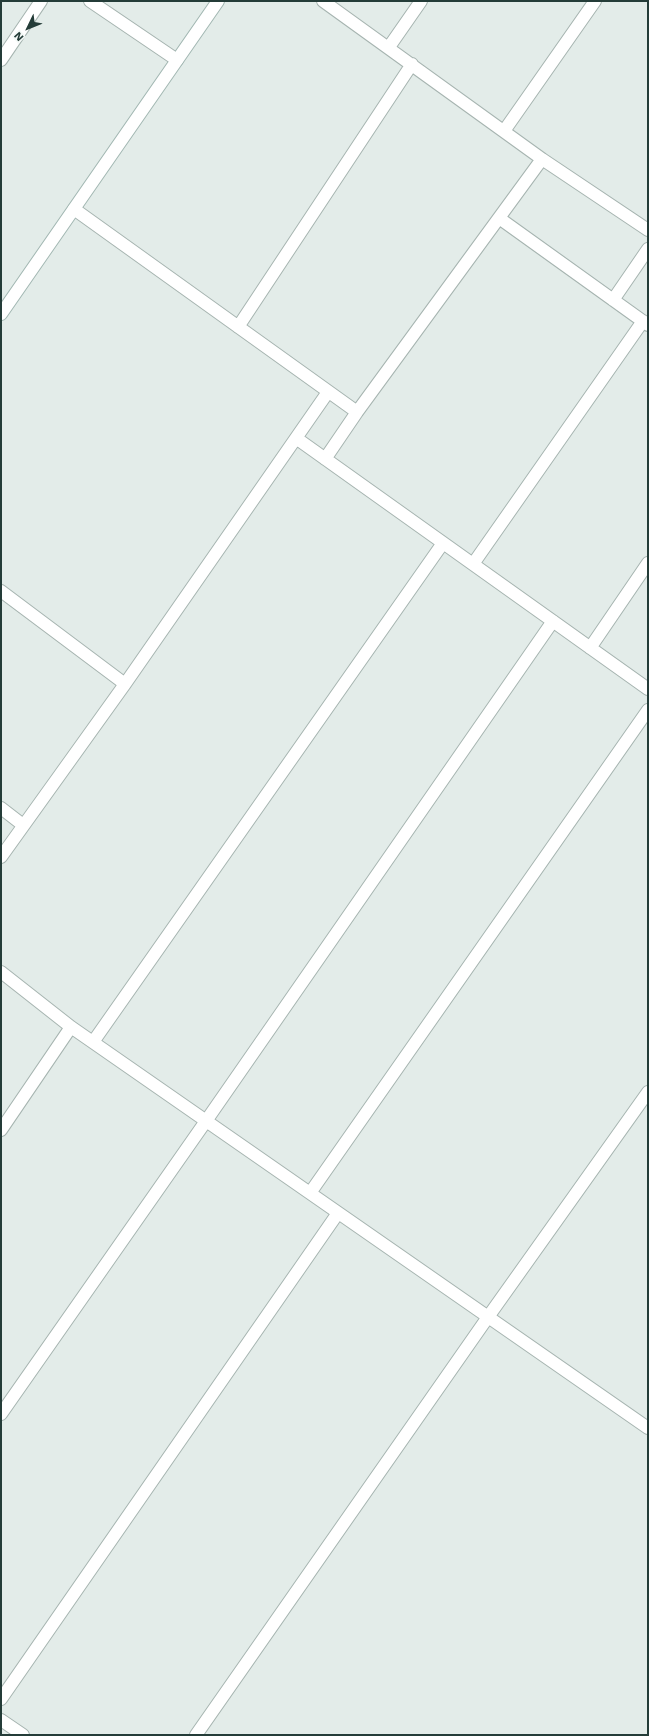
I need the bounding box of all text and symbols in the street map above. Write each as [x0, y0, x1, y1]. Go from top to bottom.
north arrow [8, 8, 48, 48]
text: N [11, 29, 26, 44]

